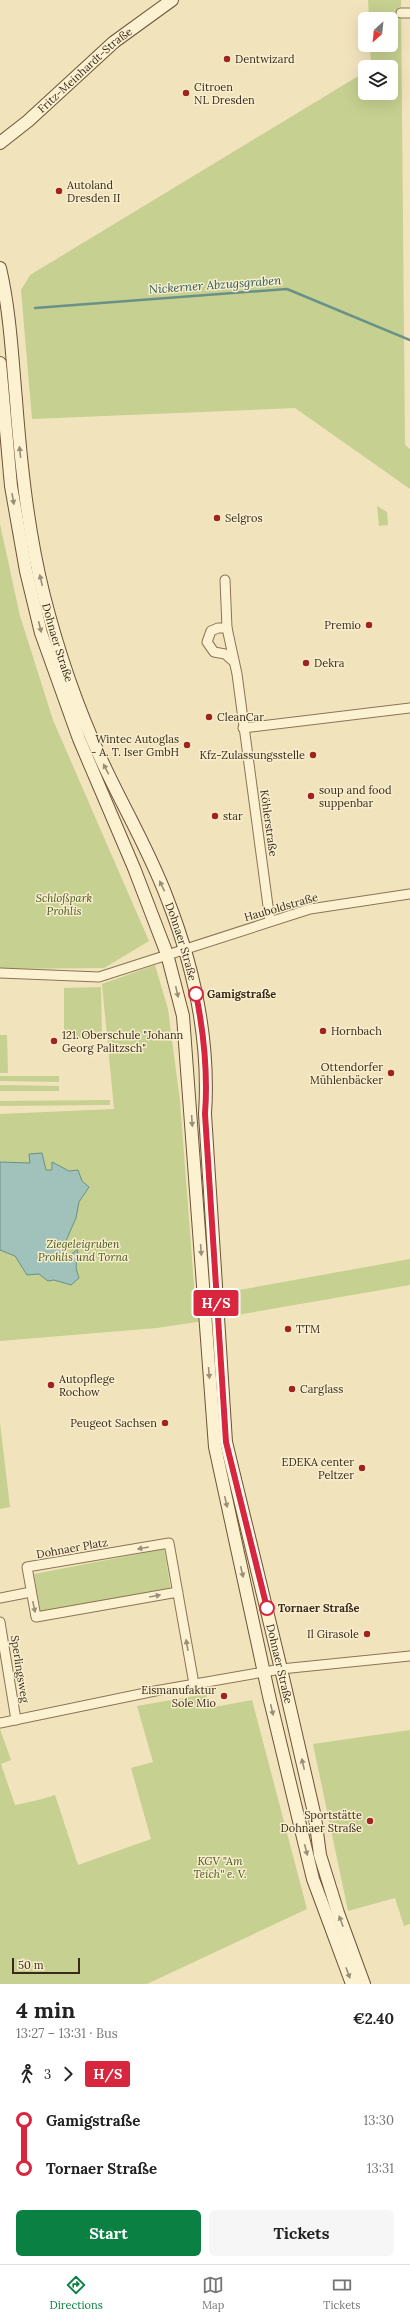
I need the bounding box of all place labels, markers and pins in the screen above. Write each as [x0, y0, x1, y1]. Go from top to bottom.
place label: Dentwizard [235, 52, 295, 66]
marker: Dentwizard [222, 54, 232, 64]
place label: Citroen NL Dresden [194, 80, 255, 107]
marker: Citroen NL Dresden [181, 88, 191, 98]
place label: Autoland Dresden II [66, 178, 121, 205]
marker: Autoland Dresden II [54, 186, 64, 196]
place label: Selgros [225, 511, 263, 525]
marker: Selgros [212, 513, 222, 523]
place label: Premio [324, 618, 361, 632]
marker: Premio [364, 620, 374, 630]
place label: Dekra [314, 656, 345, 670]
marker: Dekra [301, 658, 311, 668]
place label: CleanCar [217, 710, 264, 724]
marker: CleanCar [204, 712, 214, 722]
place label: Wintec Autoglas - A. T. Iser GmbH [91, 732, 179, 759]
marker: Wintec Autoglas - A. T. Iser GmbH [182, 740, 192, 750]
place label: Kfz-Zulassungsstelle [199, 748, 305, 762]
marker: Kfz-Zulassungsstelle [308, 750, 318, 760]
place label: soup and food suppenbar [319, 783, 392, 810]
marker: soup and food suppenbar [306, 791, 316, 801]
place label: star [223, 809, 243, 823]
marker: star [210, 811, 220, 821]
marker: Gamigstraße [188, 986, 204, 1002]
place label: Gamigstraße [207, 987, 276, 1001]
place label: Hornbach [331, 1024, 382, 1038]
marker: Hornbach [318, 1026, 328, 1036]
place label: 121. Oberschule "Johann Georg Palitzsch" [62, 1028, 184, 1055]
marker: 121. Oberschule "Johann Georg Palitzsch" [49, 1036, 59, 1046]
place label: Ottendorfer Mühlenbäcker [310, 1060, 383, 1087]
marker: Ottendorfer Mühlenbäcker [386, 1068, 396, 1078]
place label: TTM [296, 1322, 320, 1336]
marker: TTM [283, 1324, 293, 1334]
place label: Autopflege Rochow [58, 1372, 115, 1399]
marker: Autopflege Rochow [46, 1380, 56, 1390]
place label: Carglass [300, 1382, 343, 1396]
marker: Carglass [287, 1384, 297, 1394]
place label: Peugeot Sachsen [70, 1416, 157, 1430]
marker: Peugeot Sachsen [160, 1418, 170, 1428]
place label: EDEKA center Peltzer [282, 1455, 354, 1482]
marker: EDEKA center Peltzer [357, 1463, 367, 1473]
marker: Tornaer Straße [259, 1600, 275, 1616]
place label: Tornaer Straße [278, 1601, 359, 1615]
place label: Il Girasole [307, 1627, 359, 1641]
marker: Il Girasole [362, 1629, 372, 1639]
place label: Eismanufaktur Sole Mio [141, 1683, 216, 1710]
marker: Eismanufaktur Sole Mio [219, 1691, 229, 1701]
place label: Sportstätte Dohnaer Straße [281, 1808, 362, 1835]
marker: Sportstätte Dohnaer Straße [365, 1816, 375, 1826]

